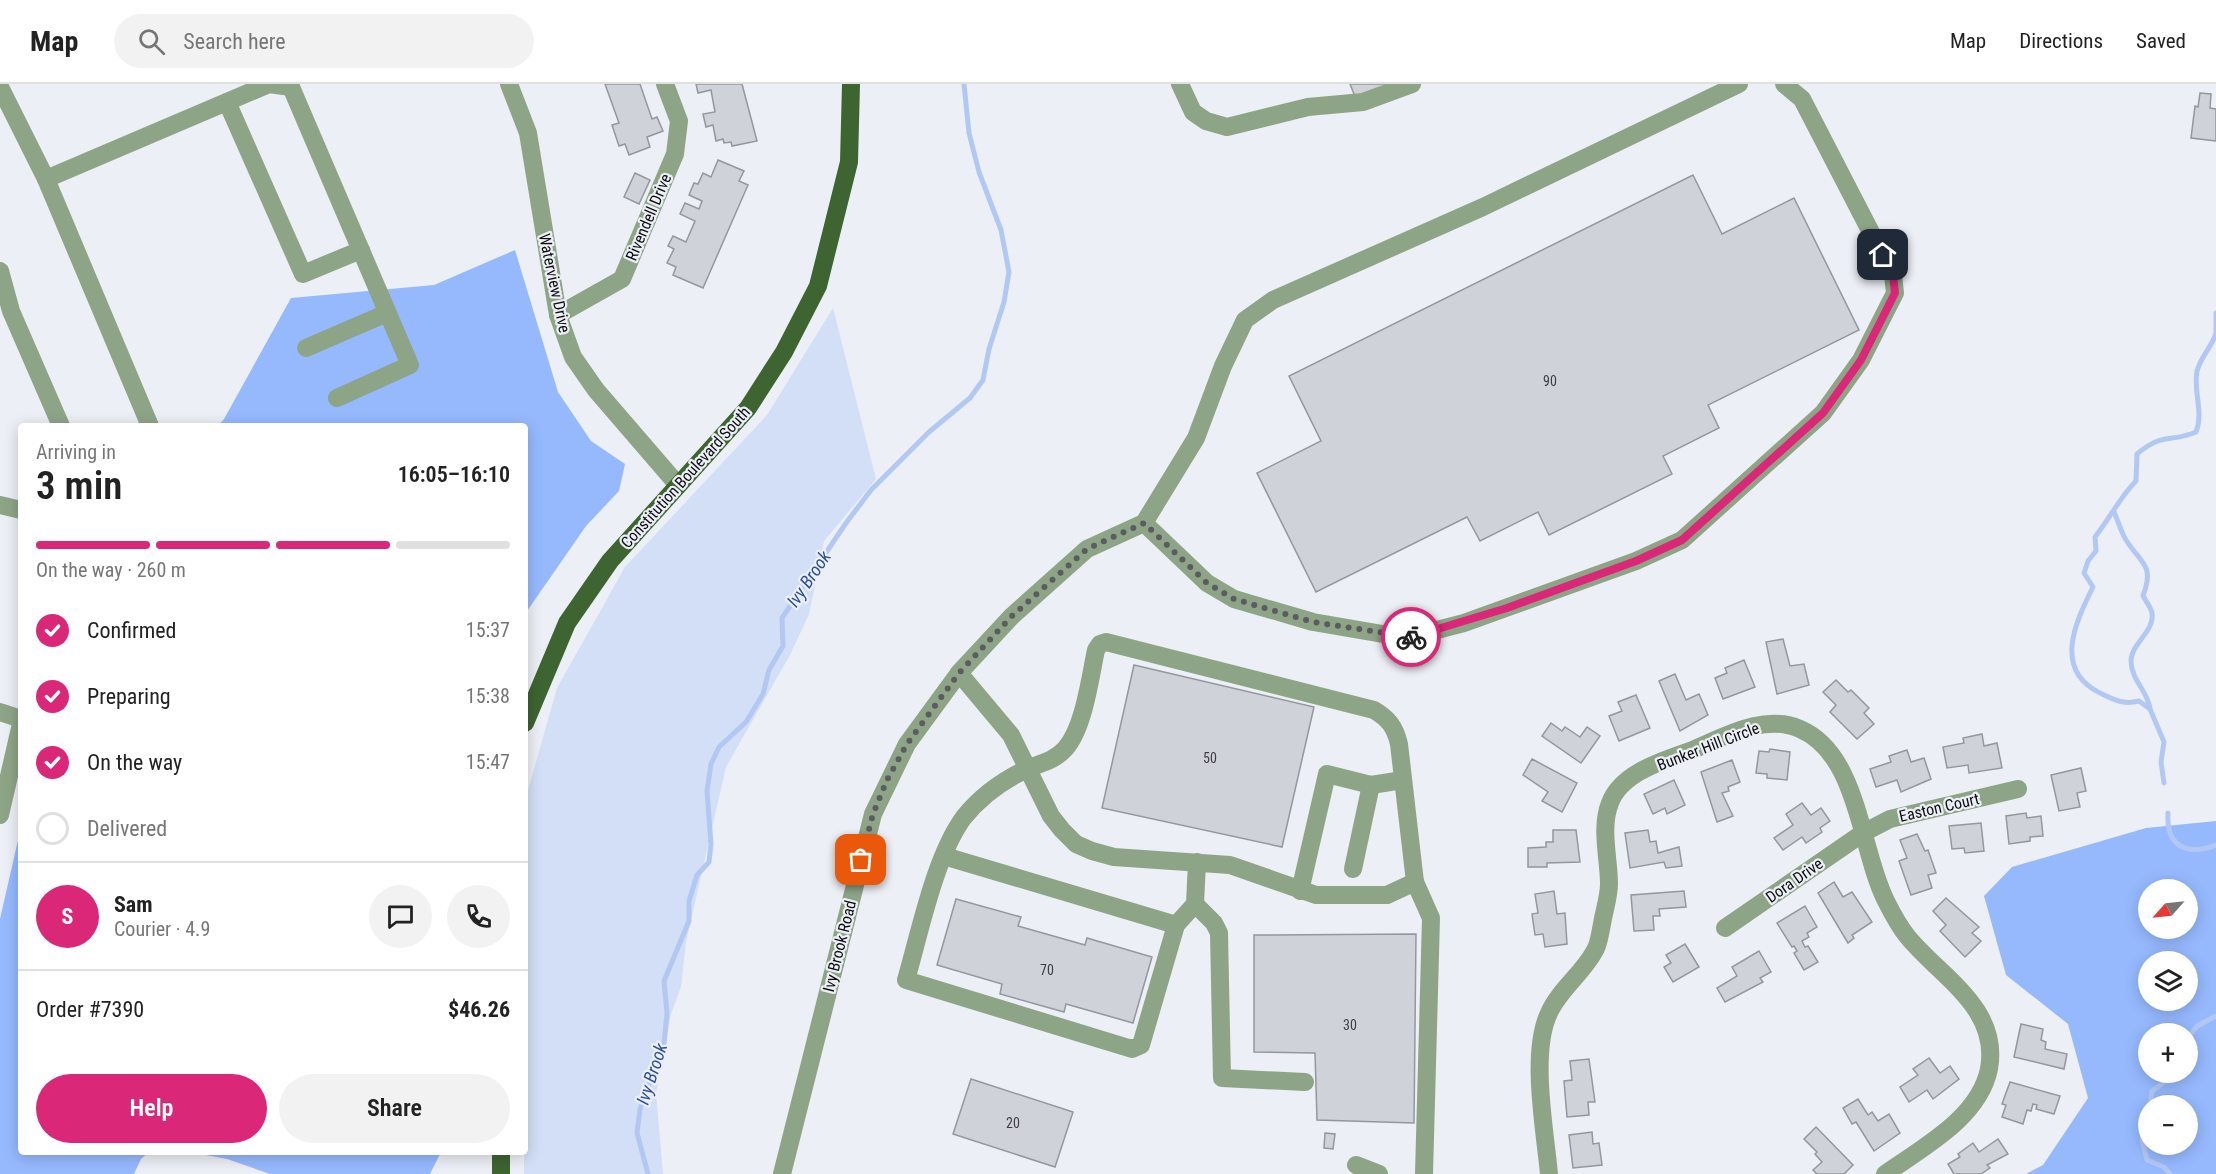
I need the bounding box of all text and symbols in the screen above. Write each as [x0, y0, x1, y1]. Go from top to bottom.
search box [114, 14, 534, 68]
text: Map [30, 25, 78, 58]
icon: search [135, 25, 168, 58]
text: Search here [183, 29, 286, 54]
text: Map [1950, 29, 1986, 53]
text: Directions [2019, 29, 2103, 53]
text: Saved [2136, 29, 2186, 53]
street label: Rivendell Drive [622, 171, 675, 263]
pin [1857, 229, 1908, 280]
street label: Waterview Drive [535, 232, 574, 334]
icon: home [1866, 238, 1899, 271]
house number: 90 [1543, 373, 1557, 389]
street label: Constitution Boulevard South [617, 403, 754, 552]
text: Arriving in [36, 440, 116, 464]
text: 16:05–16:10 [398, 462, 510, 487]
text: 3 min [36, 463, 122, 509]
water label: Ivy Brook [782, 546, 836, 611]
text: On the way · 260 m [36, 558, 186, 582]
courier [1381, 607, 1441, 667]
icon: check [36, 614, 69, 647]
text: Confirmed [87, 618, 176, 643]
text: 15:37 [466, 618, 510, 642]
icon: bike [1395, 621, 1428, 654]
icon: check [36, 680, 69, 713]
text: Preparing [87, 684, 171, 709]
text: 15:38 [466, 684, 510, 708]
street label: Bunker Hill Circle [1654, 718, 1762, 775]
icon: check [36, 746, 69, 779]
text: On the way [87, 750, 182, 775]
text: 15:47 [466, 750, 510, 774]
house number: 50 [1203, 750, 1217, 766]
street label: Easton Court [1897, 789, 1981, 826]
text: Delivered [87, 816, 167, 841]
pin [835, 834, 886, 885]
icon: bag [844, 843, 877, 876]
street label: Dora Drive [1762, 854, 1826, 907]
north arrow [2138, 879, 2198, 939]
map controls [2138, 879, 2198, 1155]
button: chat [369, 885, 432, 948]
button: phone [447, 885, 510, 948]
text: Sam [114, 892, 153, 917]
street label: Ivy Brook Road [819, 898, 860, 994]
text: S [62, 904, 73, 929]
text: Courier · 4.9 [114, 917, 210, 941]
button: layers [2138, 951, 2198, 1011]
house number: 70 [1040, 962, 1054, 978]
text: Order #7390 [36, 997, 144, 1022]
text: $46.26 [448, 997, 510, 1022]
house number: 30 [1343, 1017, 1357, 1033]
button: + [2138, 1023, 2198, 1083]
water label: Ivy Brook [632, 1039, 672, 1107]
button: Help [36, 1074, 267, 1143]
button: Share [279, 1074, 510, 1143]
button: − [2138, 1095, 2198, 1155]
house number: 20 [1006, 1115, 1020, 1131]

